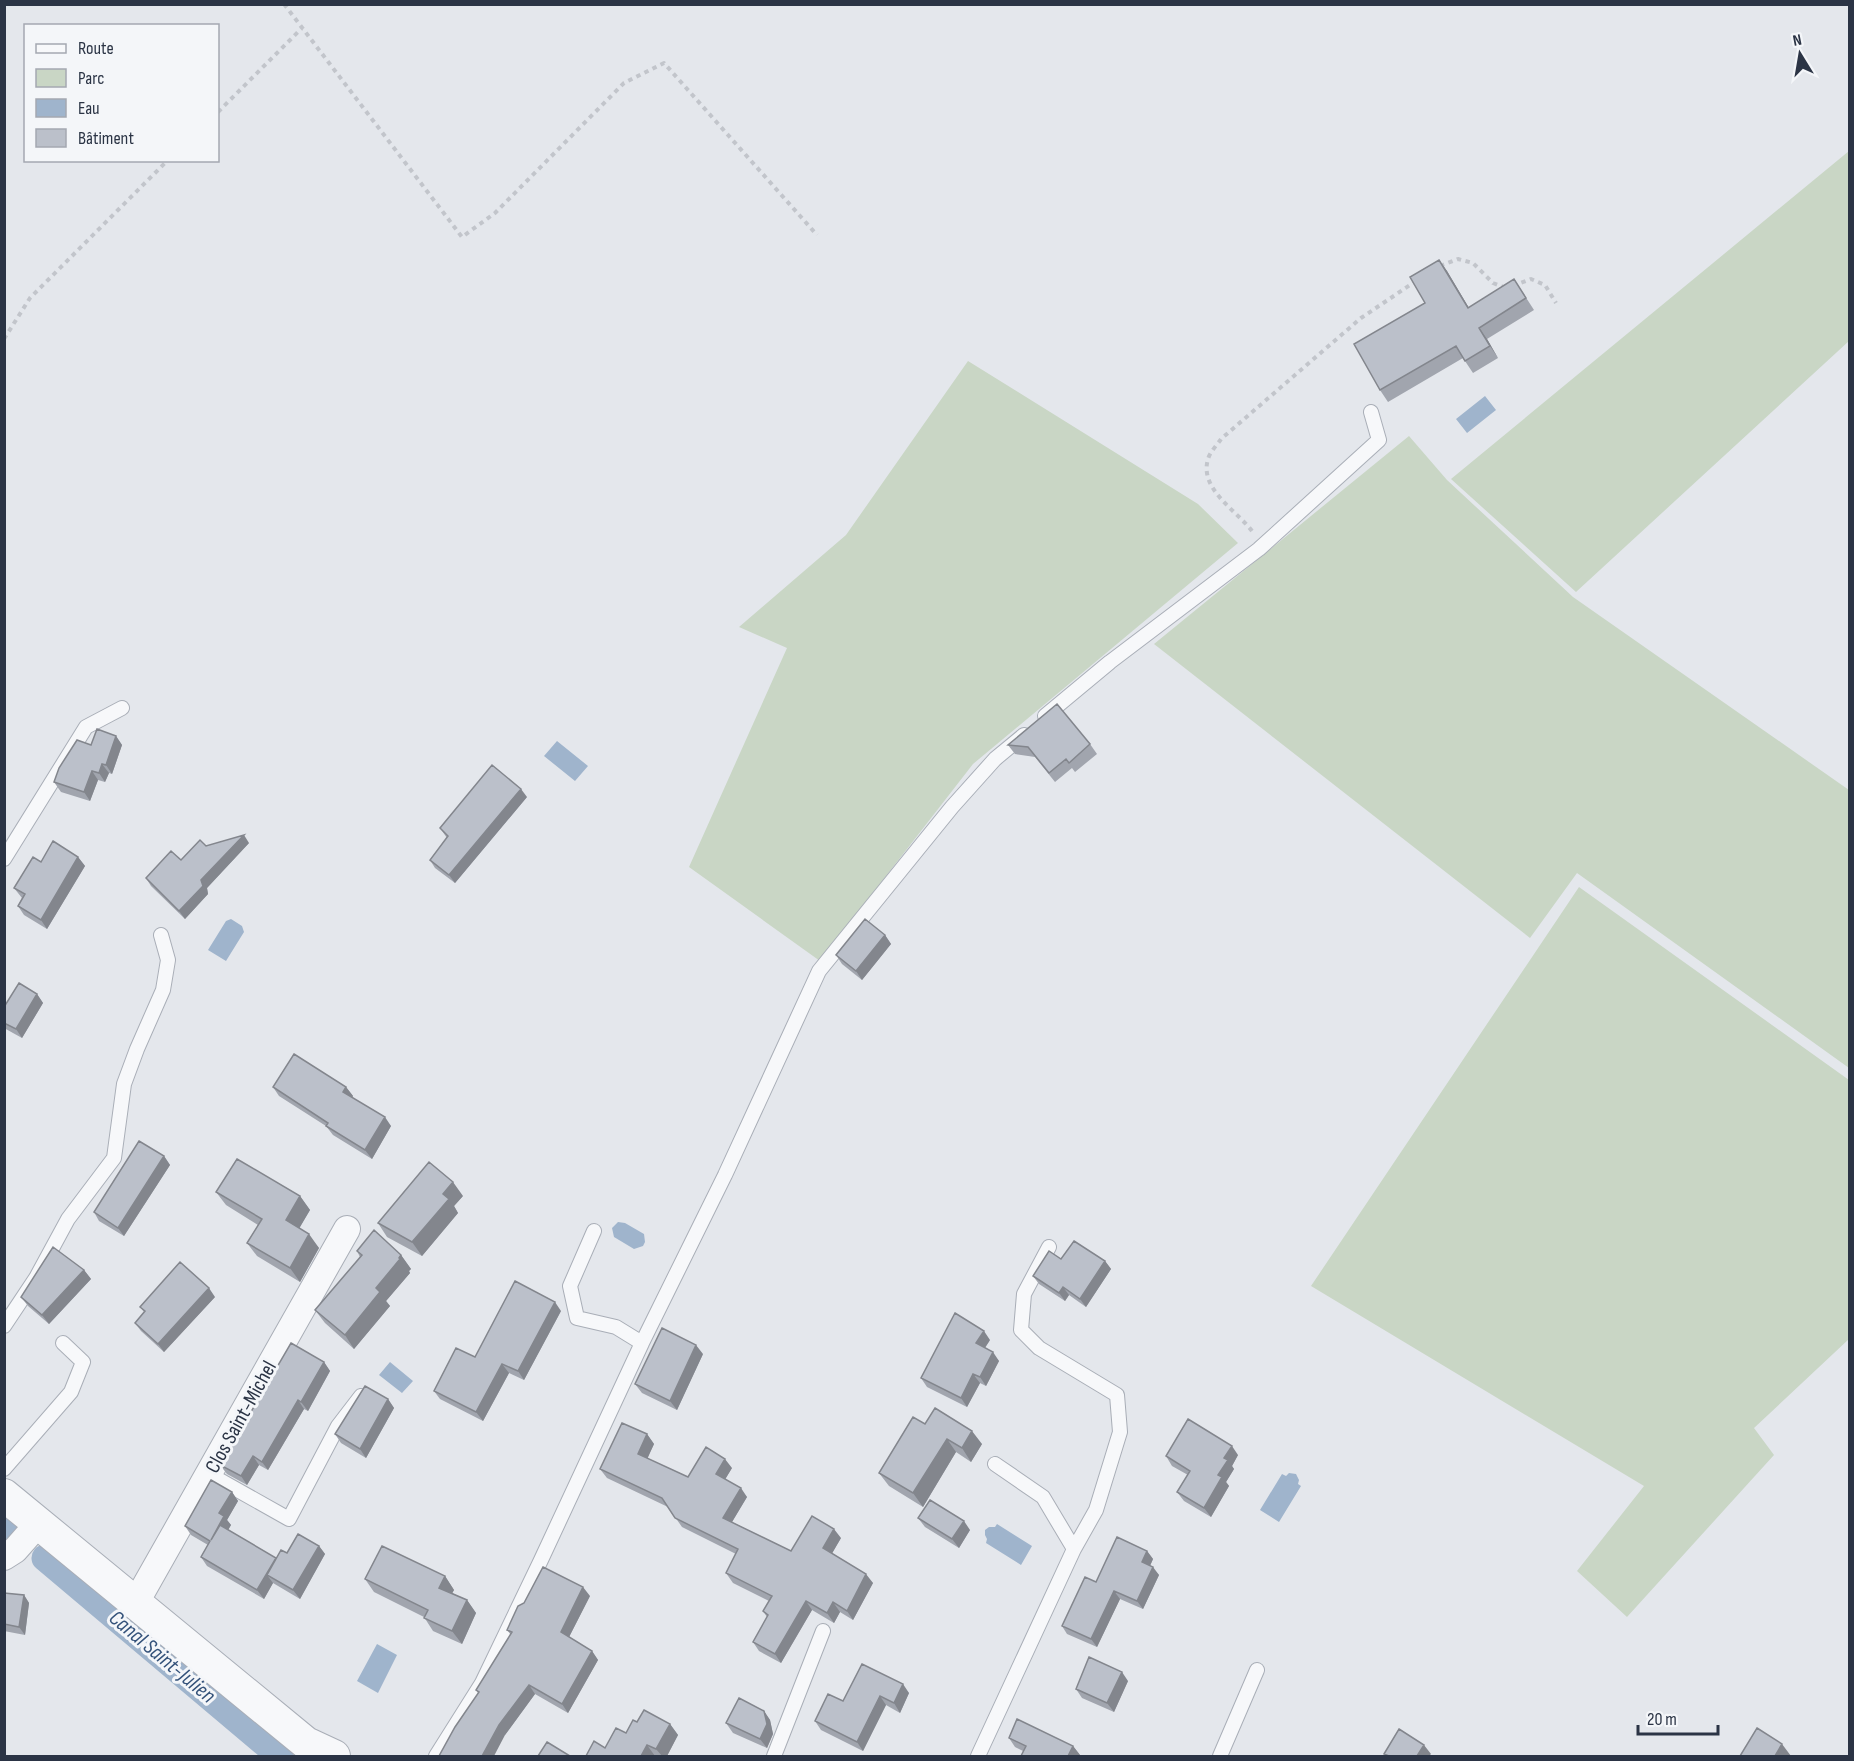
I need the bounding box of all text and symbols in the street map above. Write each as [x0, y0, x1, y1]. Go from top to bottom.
legend [24, 24, 219, 162]
north arrow [1770, 24, 1830, 84]
text: N [1791, 31, 1803, 51]
text: Route [78, 38, 114, 59]
text: Parc [78, 68, 104, 89]
text: Eau [78, 98, 100, 119]
text: Bâtiment [78, 128, 134, 149]
street label: Clos Saint-Michel [200, 1357, 282, 1477]
water label: Canal Saint-Julien [103, 1605, 221, 1709]
scale bar [1638, 1698, 1718, 1736]
text: 20 m [1647, 1709, 1677, 1730]

